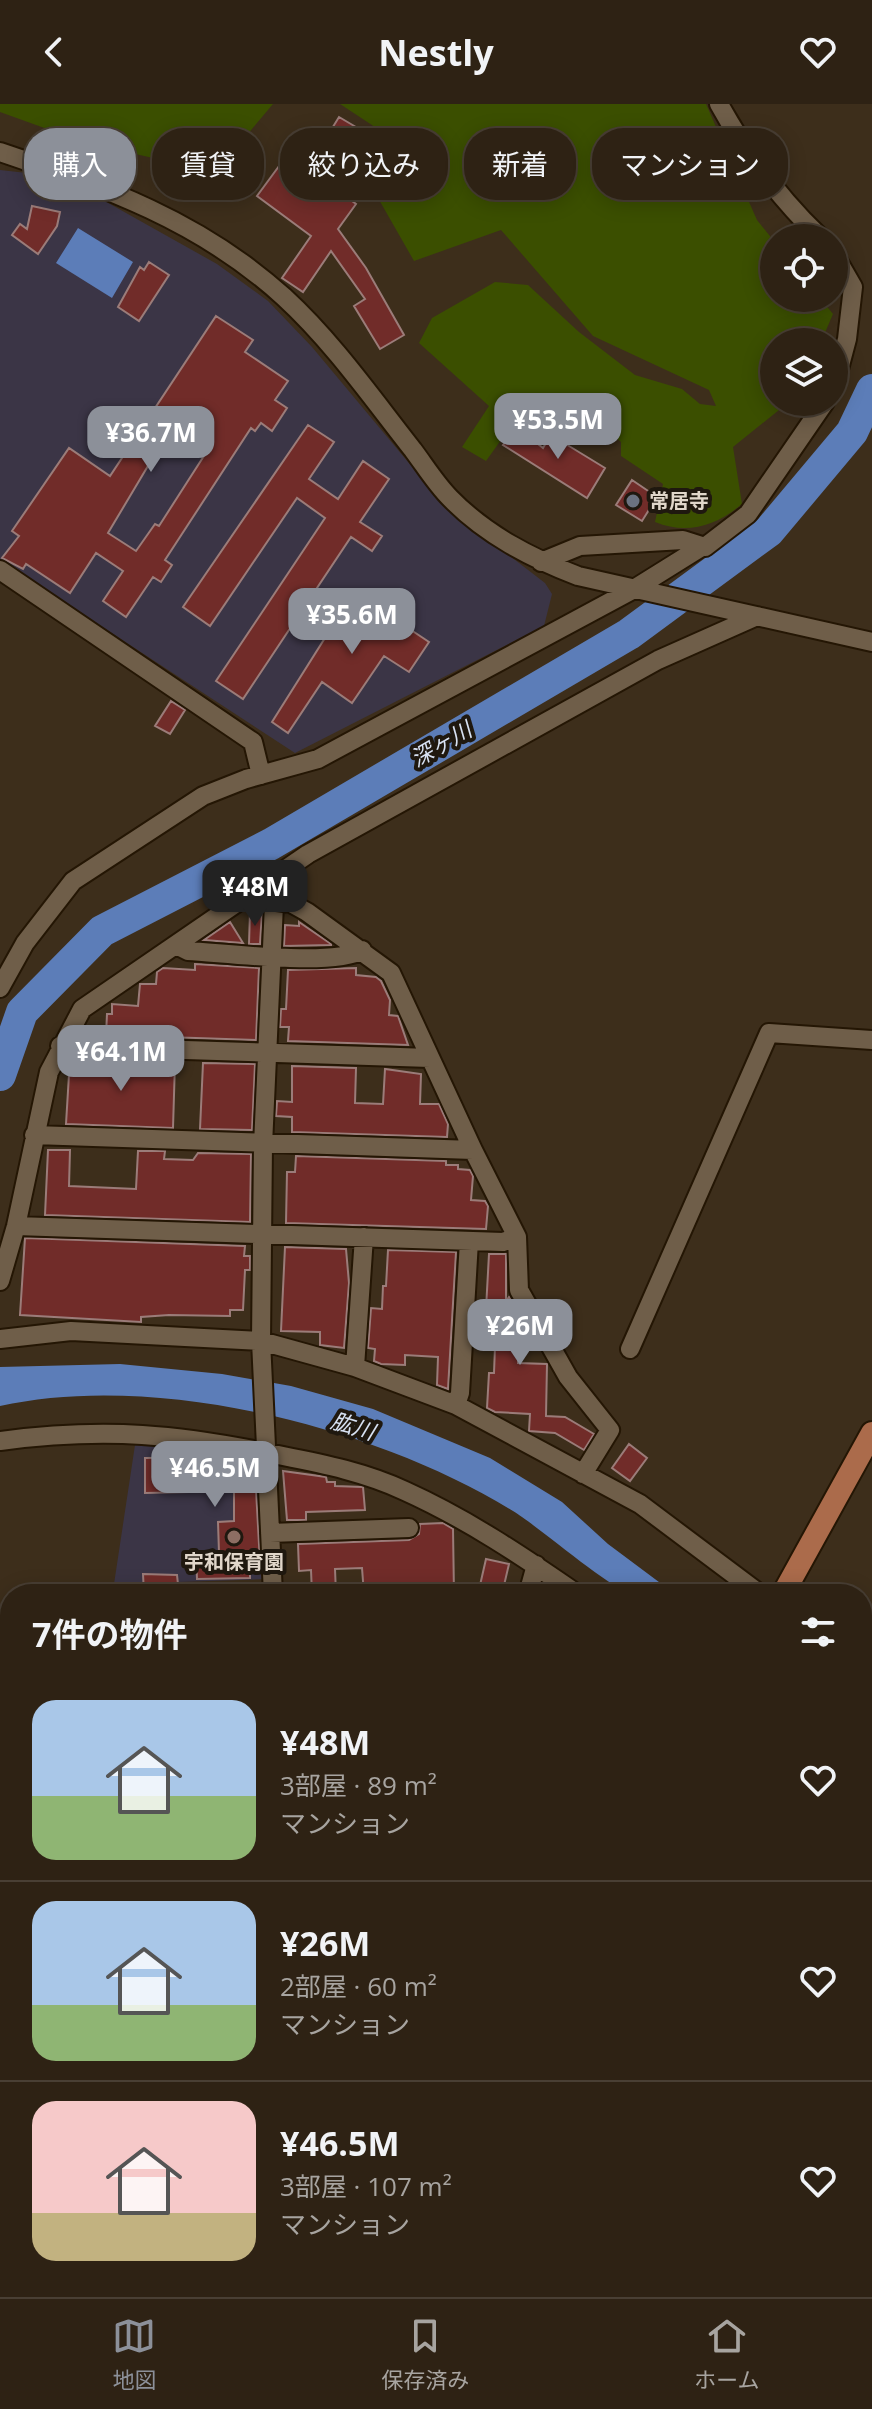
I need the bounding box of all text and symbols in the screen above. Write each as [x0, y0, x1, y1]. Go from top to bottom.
text: Nestly [378, 28, 494, 77]
icon: back [32, 30, 76, 74]
icon: heart [796, 30, 840, 74]
chip: 購入 [24, 128, 136, 200]
chip: 賃貸 [152, 128, 264, 200]
chip: 絞り込み [280, 128, 448, 200]
chip: 新着 [464, 128, 576, 200]
chip: マンション [592, 128, 788, 200]
map controls [760, 224, 848, 416]
button: locate [760, 224, 848, 312]
button: layers [760, 328, 848, 416]
pin: ¥53.5M [493, 393, 623, 461]
text: ¥53.5M [512, 401, 604, 437]
pin: ¥36.7M [86, 406, 216, 474]
text: ¥36.7M [105, 414, 197, 450]
place label: 常居寺 [649, 487, 709, 514]
marker: 常居寺 [624, 492, 642, 510]
pin: ¥35.6M [287, 588, 417, 656]
text: ¥35.6M [306, 596, 398, 632]
water label: 深ヶ川 [404, 713, 478, 773]
pin: ¥48M [208, 860, 302, 928]
text: ¥48M [220, 868, 290, 904]
pin: ¥64.1M [56, 1025, 186, 1093]
text: ¥64.1M [75, 1033, 167, 1069]
pin: ¥26M [473, 1299, 567, 1367]
text: ¥26M [485, 1307, 555, 1343]
water label: 肱川 [328, 1404, 381, 1446]
pin: ¥46.5M [150, 1441, 280, 1509]
text: ¥46.5M [169, 1449, 261, 1485]
marker: 宇和保育園 [225, 1528, 243, 1546]
place label: 宇和保育園 [184, 1548, 284, 1575]
icon: filters [796, 1610, 840, 1654]
text: 7件の物件 [32, 1611, 187, 1657]
text: ¥48M [280, 1719, 370, 1765]
icon: home [96, 1732, 192, 1828]
icon: heart [796, 1758, 840, 1802]
text: 3部屋 · 89 m² [280, 1767, 437, 1803]
text: マンション [280, 1805, 410, 1841]
text: ¥26M [280, 1920, 370, 1966]
icon: home [96, 1933, 192, 2029]
icon: heart [796, 1959, 840, 2003]
text: 2部屋 · 60 m² [280, 1968, 437, 2004]
text: マンション [280, 2006, 410, 2042]
text: ¥46.5M [280, 2120, 400, 2166]
icon: home [96, 2133, 192, 2229]
icon: heart [796, 2159, 840, 2203]
text: 3部屋 · 107 m² [280, 2168, 452, 2204]
text: マンション [280, 2206, 410, 2242]
tab: 地図 [112, 2314, 156, 2394]
tab: 保存済み [381, 2314, 469, 2394]
tab: ホーム [694, 2314, 760, 2394]

